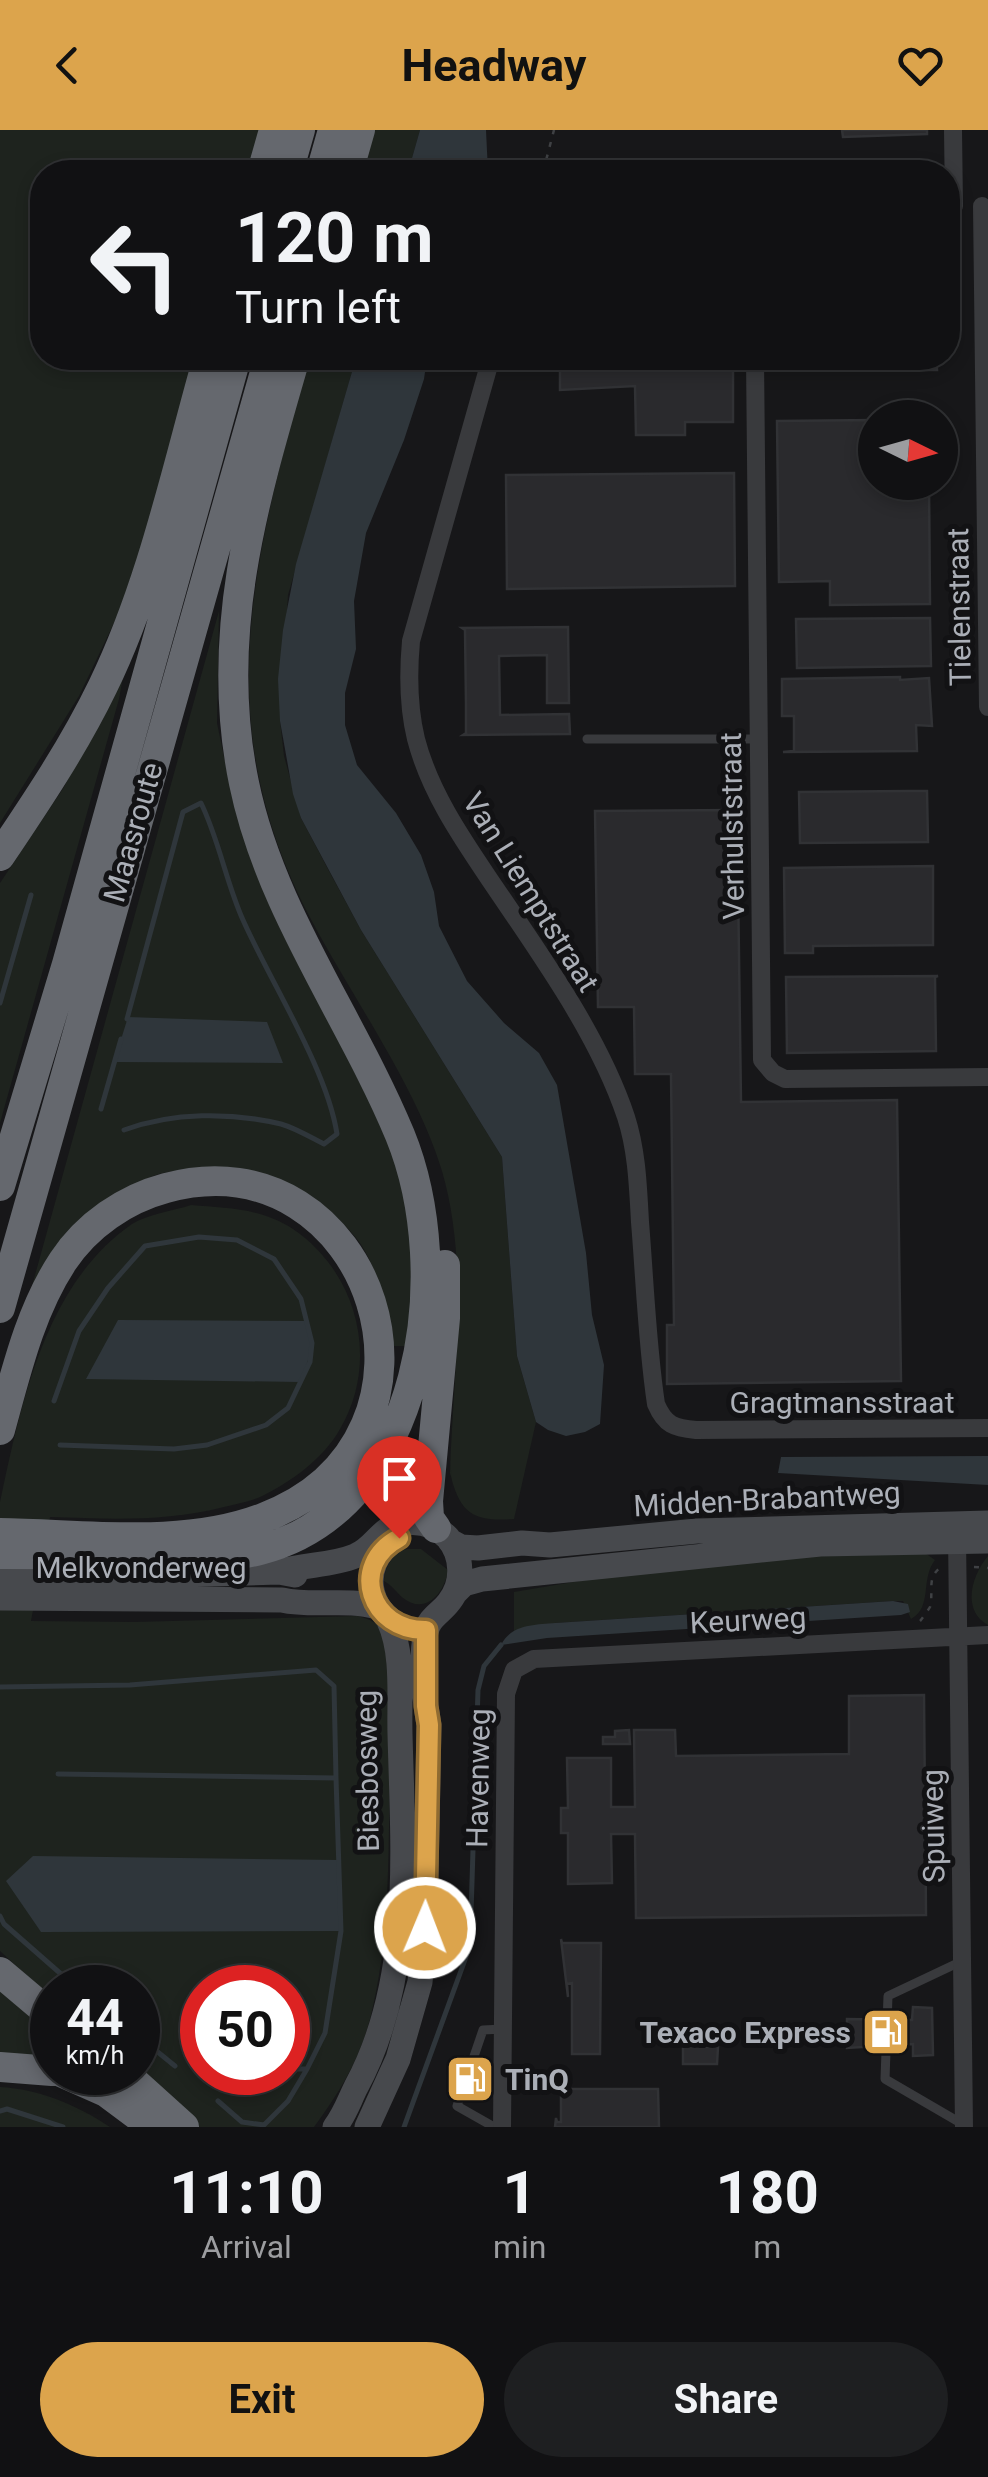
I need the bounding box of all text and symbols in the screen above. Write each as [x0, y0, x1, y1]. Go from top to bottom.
icon: back [40, 38, 95, 93]
icon: heart [893, 38, 948, 93]
text: Headway [402, 39, 586, 92]
text: 120 m [235, 197, 434, 279]
icon: left [70, 200, 200, 330]
text: Turn left [235, 281, 401, 334]
north arrow [858, 400, 958, 500]
map controls [858, 400, 958, 500]
street label: Tielenstraat [940, 528, 978, 686]
street label: Verhulststraat [713, 732, 751, 920]
street label: Maasroute [96, 758, 170, 906]
street label: Van Liemptstraat [456, 786, 606, 998]
street label: Gragtmansstraat [730, 1385, 955, 1420]
pin [357, 1436, 442, 1539]
icon: arrive [372, 1451, 427, 1506]
street label: Midden-Brabantweg [633, 1475, 901, 1523]
street label: Melkvonderweg [35, 1550, 247, 1585]
street label: Keurweg [689, 1599, 807, 1641]
street label: Biesbosweg [348, 1690, 386, 1852]
street label: Havenweg [459, 1708, 497, 1848]
street label: Spuiweg [915, 1769, 951, 1883]
position arrow [373, 1876, 477, 1980]
speed limit sign: 50 [180, 1965, 310, 2095]
text: 44 [66, 1989, 124, 2047]
fuel station icon: Texaco Express [860, 2006, 912, 2058]
place label: Texaco Express [639, 2015, 851, 2050]
text: km/h [66, 2041, 124, 2070]
fuel station icon: TinQ [444, 2053, 496, 2105]
place label: TinQ [505, 2062, 569, 2097]
text: 11:10 [169, 2157, 324, 2228]
text: 1 [502, 2157, 537, 2228]
text: 180 [716, 2157, 819, 2228]
text: Arrival [201, 2228, 292, 2266]
text: min [493, 2228, 546, 2266]
text: m [753, 2228, 781, 2266]
button: Exit [40, 2342, 484, 2457]
button: Share [504, 2342, 948, 2457]

